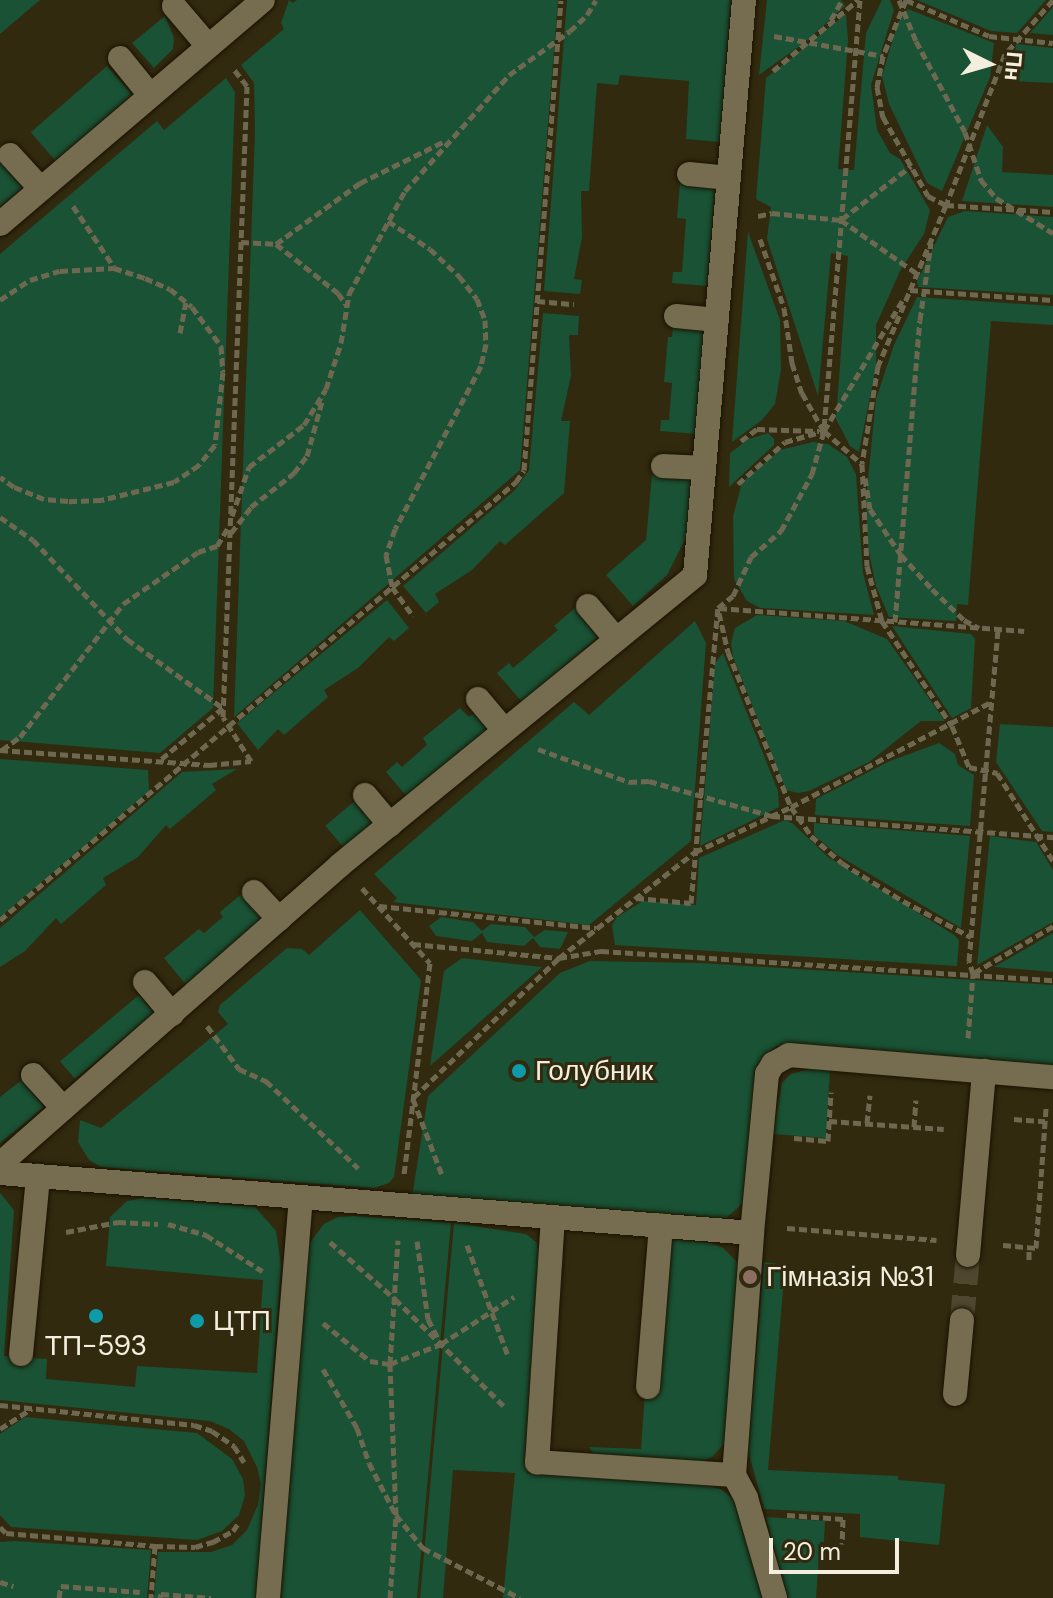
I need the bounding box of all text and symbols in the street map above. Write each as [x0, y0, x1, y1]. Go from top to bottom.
north arrow [949, 24, 1029, 104]
text: Пн [998, 50, 1029, 82]
place label: Голубник [535, 1054, 653, 1088]
marker: Голубник [510, 1062, 528, 1080]
place label: Гімназія №31 [766, 1260, 934, 1294]
marker: Гімназія №31 [741, 1268, 759, 1286]
place label: ЦТП [213, 1304, 271, 1338]
marker: ТП-593 [87, 1307, 105, 1325]
marker: ЦТП [188, 1312, 206, 1330]
place label: ТП-593 [45, 1329, 147, 1363]
scale bar [773, 1522, 903, 1572]
text: 20 m [783, 1536, 841, 1567]

